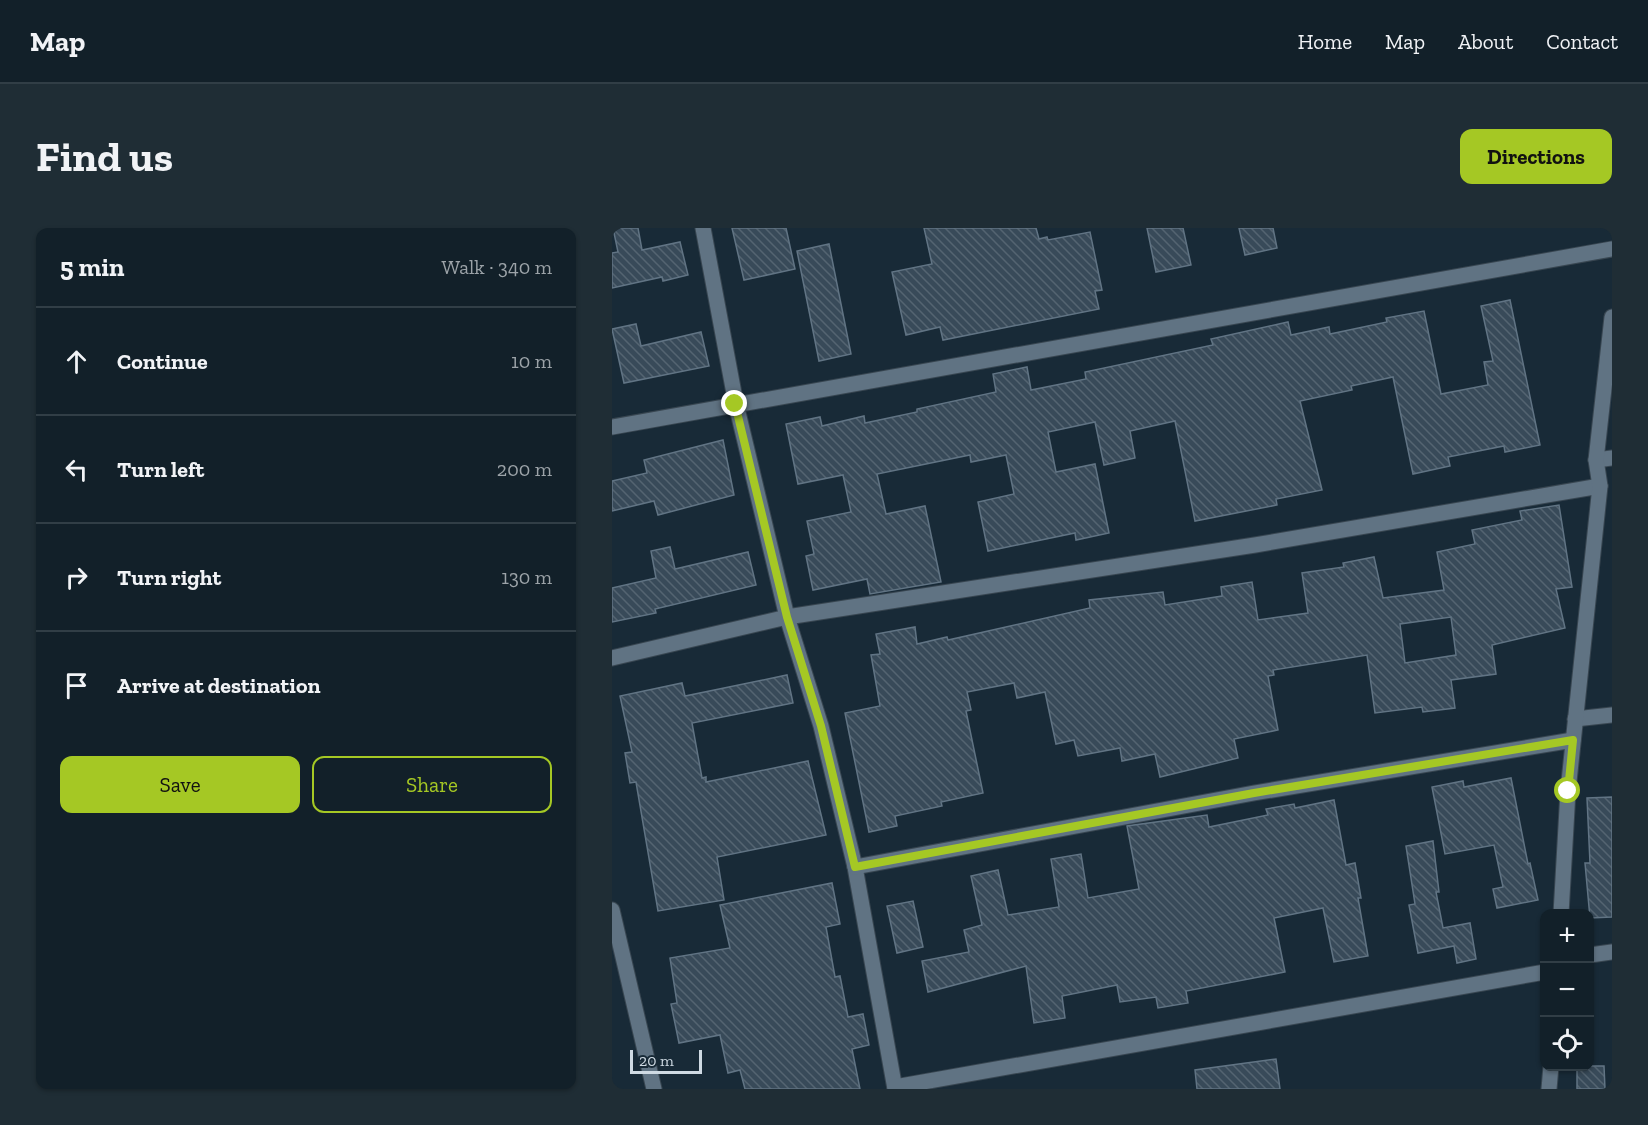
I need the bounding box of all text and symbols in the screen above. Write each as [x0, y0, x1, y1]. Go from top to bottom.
text: Map [30, 25, 85, 58]
text: Home [1298, 29, 1352, 54]
text: Map [1385, 29, 1425, 54]
text: About [1458, 29, 1513, 54]
text: Contact [1546, 29, 1618, 54]
button: Directions [1460, 129, 1612, 184]
text: Find us [36, 131, 173, 182]
text: 5 min [60, 251, 124, 283]
text: Walk · 340 m [441, 255, 552, 279]
icon: ahead [60, 345, 93, 378]
text: Continue [117, 348, 208, 375]
text: 10 m [511, 349, 552, 373]
route end [721, 390, 747, 416]
icon: left [60, 453, 93, 486]
text: Turn left [117, 456, 204, 483]
text: 200 m [497, 457, 552, 481]
icon: right [60, 561, 93, 594]
text: Turn right [117, 564, 221, 591]
text: 130 m [501, 565, 552, 589]
icon: arrive [60, 669, 93, 702]
text: Arrive at destination [117, 672, 320, 699]
button: Save [60, 756, 300, 813]
button: Share [312, 756, 552, 813]
route start [1554, 777, 1580, 803]
map controls [1540, 909, 1594, 1071]
button: + [1540, 909, 1594, 963]
button: − [1540, 963, 1594, 1017]
button: locate [1540, 1017, 1594, 1071]
scale bar [630, 1047, 702, 1074]
text: 20 m [639, 1051, 674, 1070]

